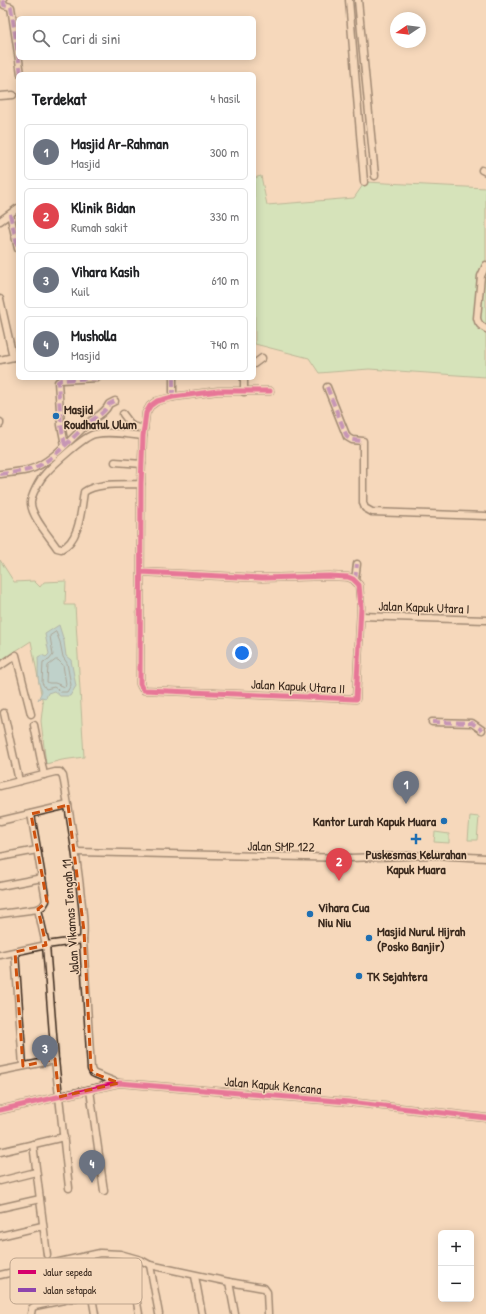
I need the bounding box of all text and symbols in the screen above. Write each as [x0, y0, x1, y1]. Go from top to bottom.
north arrow [390, 12, 426, 48]
search box [16, 16, 256, 60]
icon: search [30, 27, 52, 49]
text: Cari di sini [62, 28, 121, 49]
text: Terdekat [32, 87, 86, 110]
text: 4 hasil [210, 89, 240, 107]
text: Masjid Ar-Rahman [71, 133, 169, 154]
text: 1 [44, 143, 48, 161]
text: 300 m [210, 143, 239, 161]
text: Masjid [71, 154, 100, 172]
text: Klinik Bidan [71, 197, 136, 218]
text: 2 [43, 207, 49, 225]
text: 330 m [210, 207, 239, 225]
text: Rumah sakit [71, 218, 127, 236]
text: Vihara Kasih [71, 261, 139, 282]
text: 3 [43, 271, 49, 289]
text: 610 m [211, 271, 239, 289]
text: Kuil [71, 282, 89, 300]
text: Musholla [71, 325, 116, 346]
text: 4 [44, 335, 48, 353]
text: 740 m [210, 335, 239, 353]
text: Masjid [71, 346, 100, 364]
place label: Masjid Roudhatul Ulum [64, 400, 137, 433]
marker: Masjid Roudhatul Ulum [51, 411, 61, 421]
street label: Jalan Kapuk Utara I [378, 596, 470, 618]
your location [232, 643, 252, 663]
street label: Jalan Kapuk Utara II [250, 675, 346, 697]
pin: 1 [393, 771, 419, 804]
place label: Kantor Lurah Kapuk Muara [313, 812, 437, 831]
marker: Kantor Lurah Kapuk Muara [439, 816, 449, 826]
marker: Puskesmas Kelurahan Kapuk Muara [410, 833, 422, 845]
street label: Jalan SMP 122 [247, 836, 315, 856]
place label: Puskesmas Kelurahan Kapuk Muara [365, 845, 467, 879]
pin: 2 [326, 848, 352, 881]
street label: Jalan Vikamas Tengah 11 [57, 858, 83, 975]
place label: Vihara Cua Niu Niu [318, 898, 370, 931]
marker: Vihara Cua Niu Niu [305, 909, 315, 919]
place label: Masjid Nurul Hijrah (Posko Banjir) [377, 922, 466, 955]
marker: Masjid Nurul Hijrah (Posko Banjir) [364, 933, 374, 943]
place label: TK Sejahtera [366, 967, 428, 985]
marker: TK Sejahtera [354, 971, 364, 981]
pin: 3 [32, 1035, 58, 1068]
street label: Jalan Kapuk Kencana [224, 1072, 322, 1098]
pin: 4 [79, 1150, 105, 1183]
map controls [438, 1230, 474, 1302]
button: + [438, 1230, 474, 1266]
legend [10, 1258, 142, 1304]
text: Jalur sepeda [43, 1265, 92, 1279]
button: − [438, 1266, 474, 1302]
text: Jalan setapak [43, 1283, 97, 1297]

